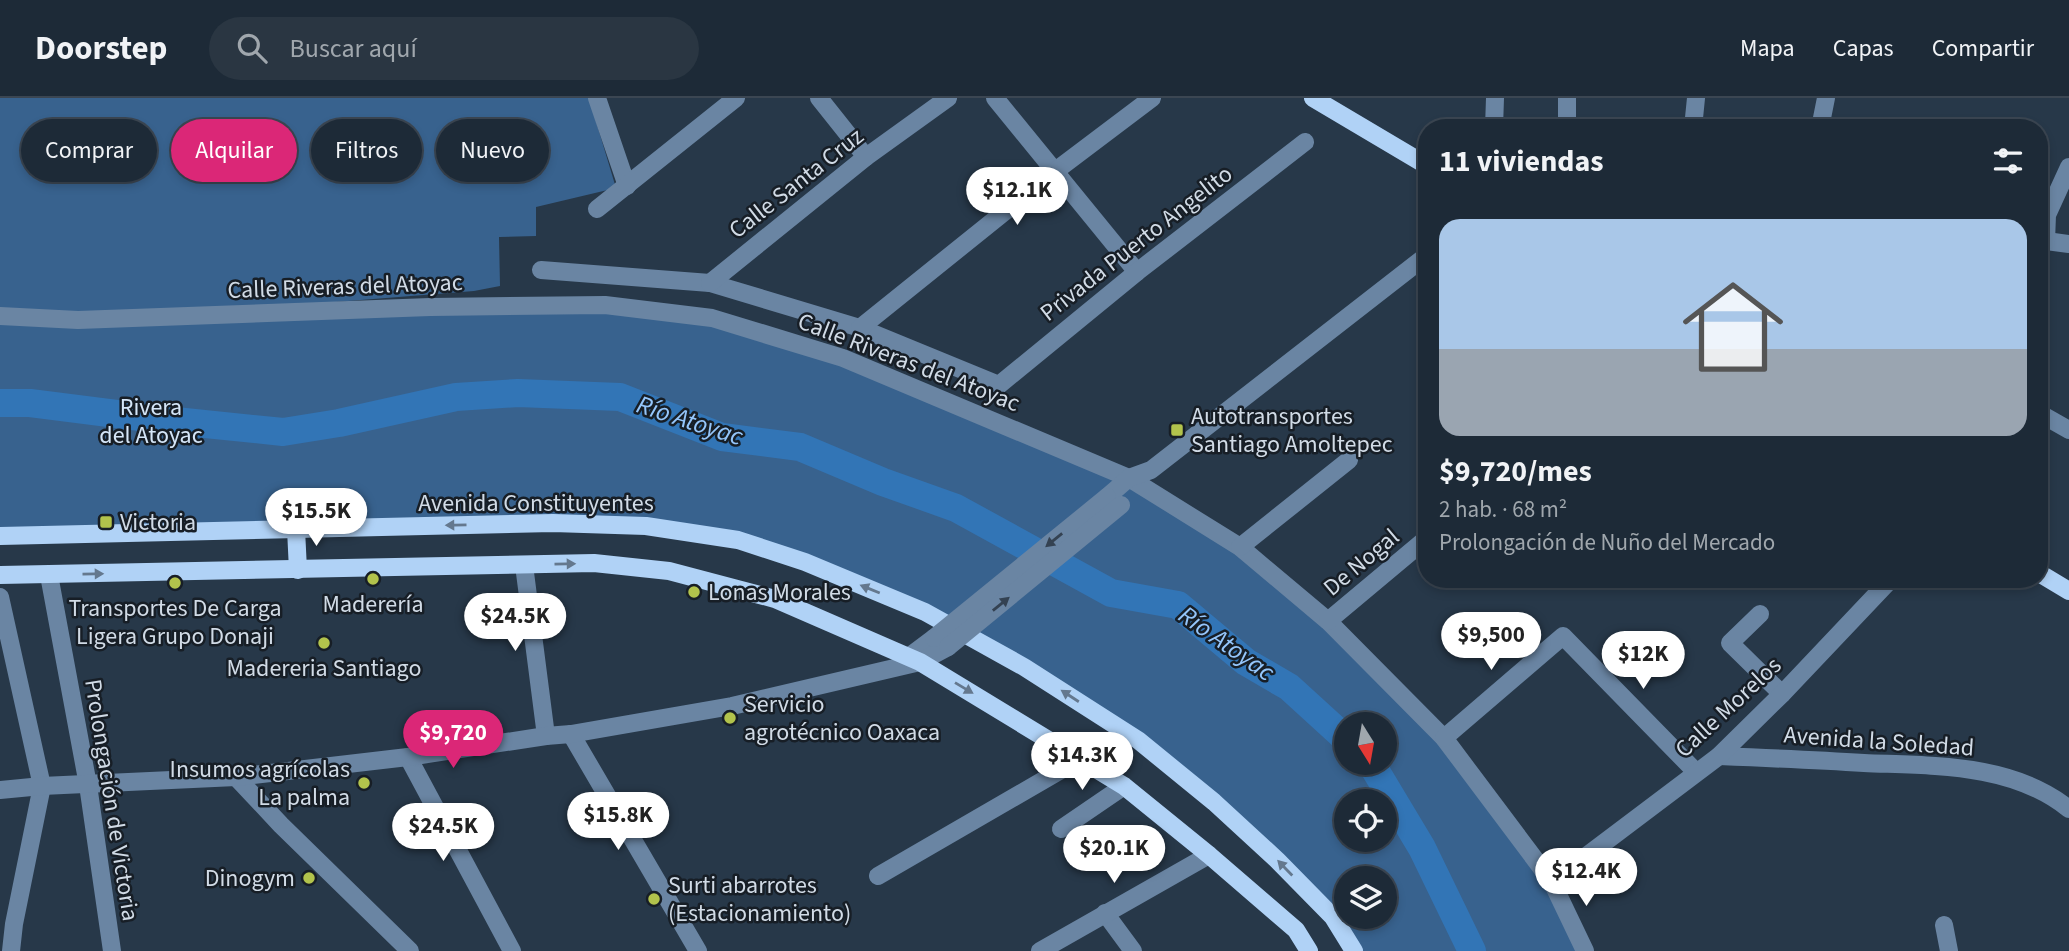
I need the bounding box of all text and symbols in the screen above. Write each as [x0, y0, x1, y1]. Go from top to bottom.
search box [209, 17, 699, 80]
text: Doorstep [35, 25, 167, 72]
icon: search [233, 29, 271, 67]
text: Buscar aquí [289, 30, 417, 67]
text: Mapa [1740, 31, 1795, 66]
text: Capas [1833, 31, 1894, 66]
text: Compartir [1932, 31, 2034, 66]
chip: Comprar [21, 119, 157, 182]
chip: Alquilar [171, 119, 297, 182]
chip: Filtros [311, 119, 422, 182]
chip: Nuevo [436, 119, 549, 182]
street label: Calle Santa Cruz [721, 120, 871, 247]
text: 11 viviendas [1439, 140, 1604, 183]
icon: filters [1989, 142, 2027, 180]
street label: Privada Puerto Angelito [1033, 157, 1240, 330]
pin: $12.1K [960, 167, 1074, 227]
text: $12.1K [982, 173, 1052, 206]
icon: home [1670, 264, 1796, 390]
street label: Calle Riveras del Atoyac [227, 265, 463, 308]
street label: Calle Riveras del Atoyac [793, 304, 1025, 421]
water label: Río Atoyac [632, 386, 749, 455]
park label: Rivera del Atoyac [99, 390, 203, 453]
place label: Autotransportes Santiago Amoltepec [1191, 399, 1393, 462]
marker: Autotransportes Santiago Amoltepec [1169, 422, 1185, 438]
text: $9,720/mes [1439, 450, 1592, 493]
street label: Avenida Constituyentes [418, 486, 654, 521]
pin: $15.5K [259, 489, 373, 548]
text: 2 hab. · 68 m² [1439, 493, 1567, 526]
text: $15.5K [281, 494, 351, 527]
place label: Victoria [120, 505, 196, 540]
marker: Victoria [98, 514, 114, 530]
one-way arrow [445, 520, 467, 531]
street label: De Nogal [1316, 520, 1407, 605]
text: Prolongación de Nuño del Mercado [1439, 526, 1775, 559]
one-way arrow [1045, 532, 1062, 547]
one-way arrow [554, 558, 576, 570]
one-way arrow [82, 568, 104, 580]
marker: Maderería [365, 571, 381, 587]
marker: Transportes De Carga Ligera Grupo Donaji [167, 575, 183, 591]
place label: Lonas Morales [708, 575, 851, 610]
one-way arrow [860, 583, 880, 595]
marker: Lonas Morales [686, 584, 702, 600]
place label: Maderería [322, 587, 424, 622]
place label: Transportes De Carga Ligera Grupo Donaji [68, 591, 282, 654]
pin: $24.5K [458, 594, 572, 653]
one-way arrow [992, 597, 1009, 612]
water label: Río Atoyac [1171, 597, 1283, 690]
text: $24.5K [480, 599, 550, 632]
pin: $9,500 [1434, 612, 1548, 672]
text: $9,500 [1457, 618, 1525, 651]
pin: $12K [1602, 632, 1684, 691]
marker: Madereria Santiago [316, 635, 332, 651]
text: $12K [1618, 637, 1668, 670]
street label: Calle Morelos [1667, 649, 1789, 766]
place label: Madereria Santiago [227, 651, 421, 686]
street label: Prolongación de Victoria [75, 677, 148, 924]
one-way arrow [955, 682, 974, 695]
place label: Servicio agrotécnico Oaxaca [744, 687, 940, 750]
one-way arrow [1060, 690, 1080, 703]
pin: $9,720 [396, 710, 510, 770]
marker: Servicio agrotécnico Oaxaca [722, 710, 738, 726]
north arrow [1334, 712, 1396, 775]
map controls [1334, 712, 1397, 929]
text: $9,720 [419, 716, 487, 749]
street label: Avenida la Soledad [1783, 717, 1975, 766]
pin: $14.3K [1025, 732, 1139, 792]
text: $14.3K [1047, 738, 1117, 771]
place label: Insumos agrícolas La palma [170, 752, 350, 815]
marker: Insumos agrícolas La palma [356, 775, 372, 791]
button: locate [1334, 789, 1397, 852]
pin: $15.8K [561, 792, 675, 852]
text: $15.8K [583, 798, 653, 831]
pin: $24.5K [386, 804, 500, 863]
text: $24.5K [408, 809, 478, 842]
pin: $20.1K [1057, 826, 1171, 885]
text: $20.1K [1079, 831, 1149, 864]
pin: $12.4K [1529, 848, 1643, 908]
text: $12.4K [1551, 854, 1621, 887]
one-way arrow [1277, 860, 1294, 877]
place label: Dinogym [205, 861, 295, 896]
button: layers [1334, 866, 1397, 929]
place label: Surti abarrotes (Estacionamiento) [668, 868, 851, 931]
marker: Dinogym [301, 870, 317, 886]
marker: Surti abarrotes (Estacionamiento) [646, 891, 662, 907]

